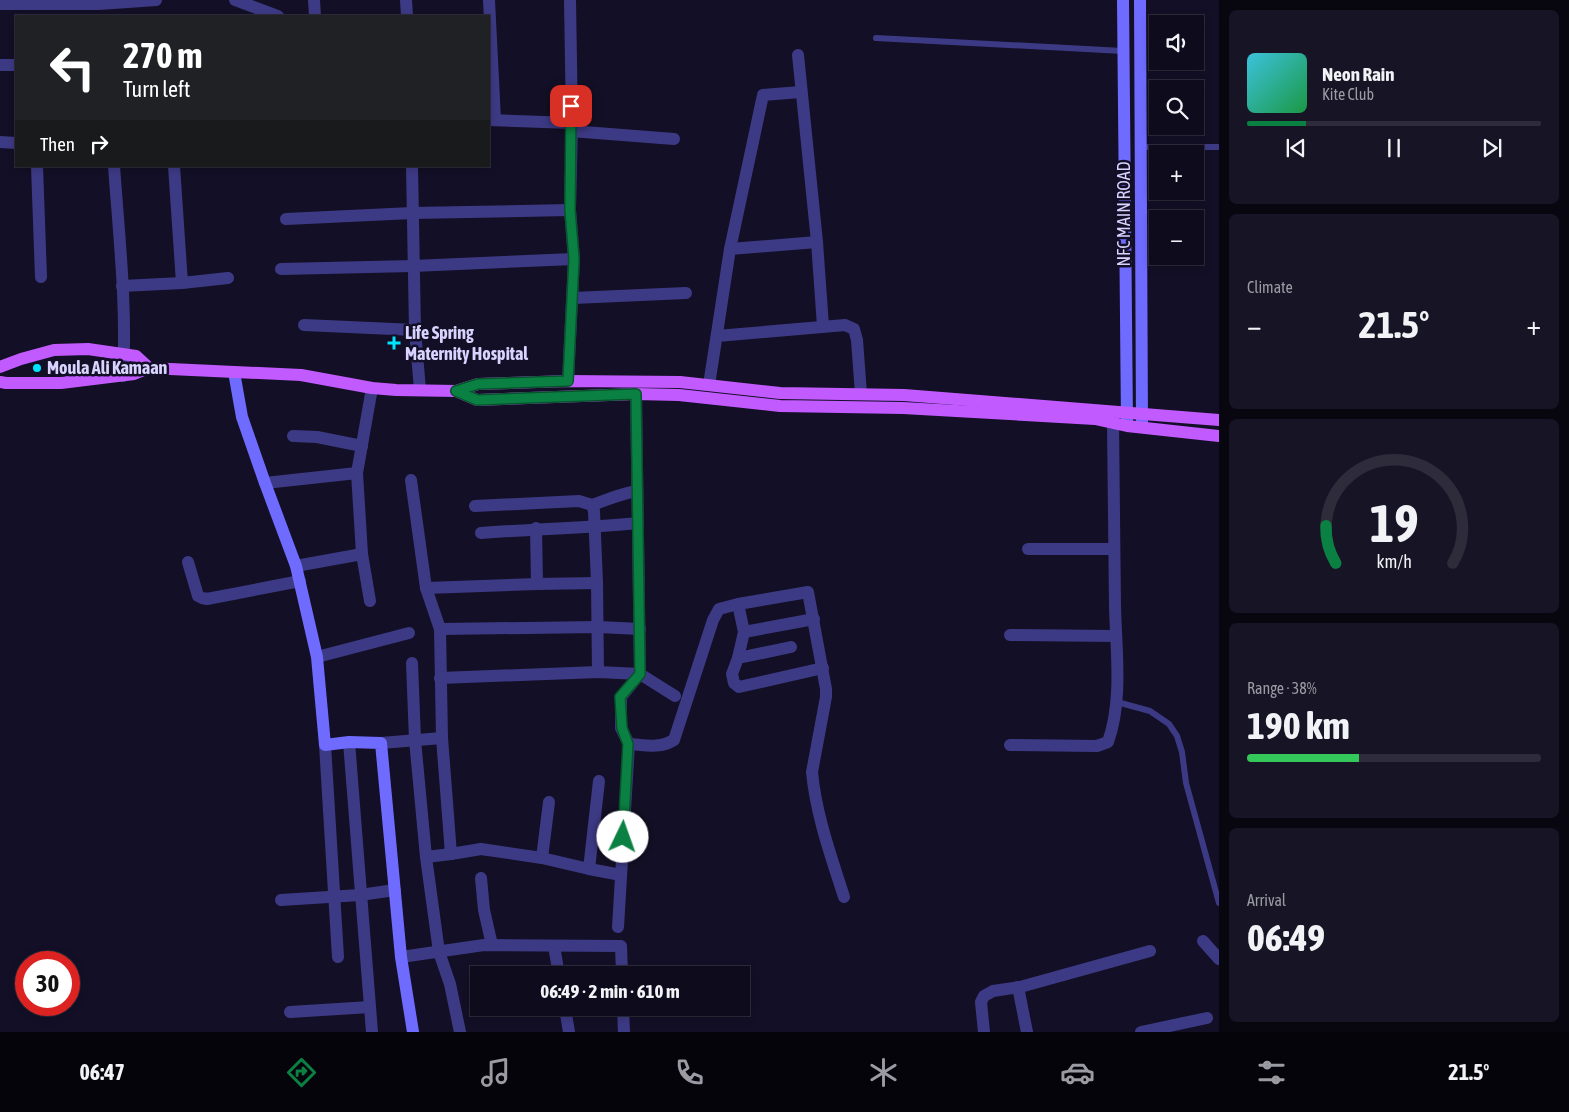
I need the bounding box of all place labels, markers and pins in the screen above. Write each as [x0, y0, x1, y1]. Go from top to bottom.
pin [550, 85, 592, 127]
place label: Life Spring Maternity Hospital [405, 322, 528, 364]
marker: Life Spring Maternity Hospital [387, 336, 401, 350]
place label: Moula Ali Kamaan [47, 357, 168, 378]
marker: Moula Ali Kamaan [31, 362, 43, 374]

